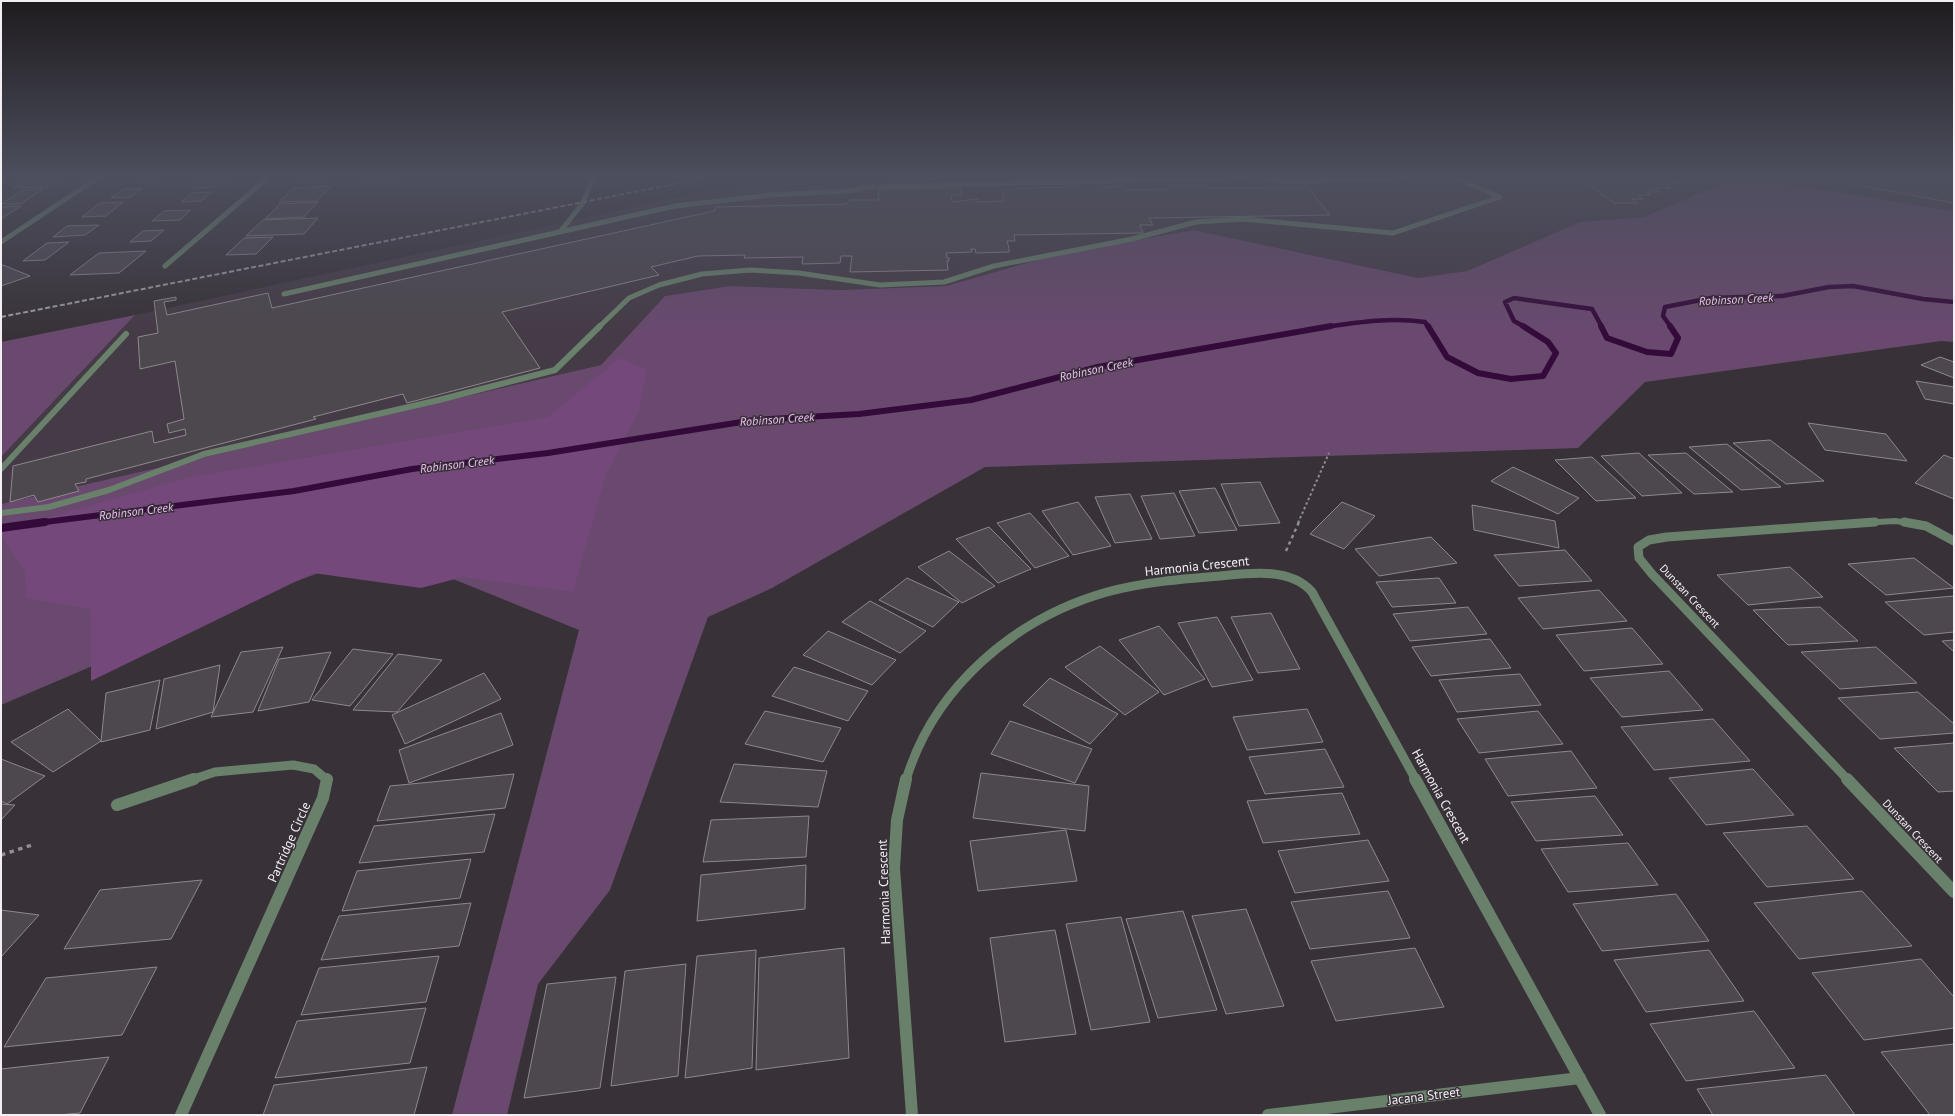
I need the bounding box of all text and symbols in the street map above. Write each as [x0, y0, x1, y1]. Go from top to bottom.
water label: Robinson Creek [1698, 290, 1774, 308]
water label: Robinson Creek [1058, 354, 1135, 384]
water label: Robinson Creek [739, 409, 815, 429]
water label: Robinson Creek [419, 452, 496, 476]
water label: Robinson Creek [98, 499, 175, 523]
street label: Harmonia Crescent [1144, 552, 1251, 580]
street label: Dunstan Crescent [1657, 561, 1723, 631]
street label: Harmonia Crescent [1408, 746, 1474, 847]
street label: Dunstan Crescent [1880, 796, 1946, 866]
street label: Partridge Circle [264, 799, 314, 885]
street label: Harmonia Crescent [874, 839, 894, 945]
street label: Jacana Street [1386, 1083, 1462, 1109]

